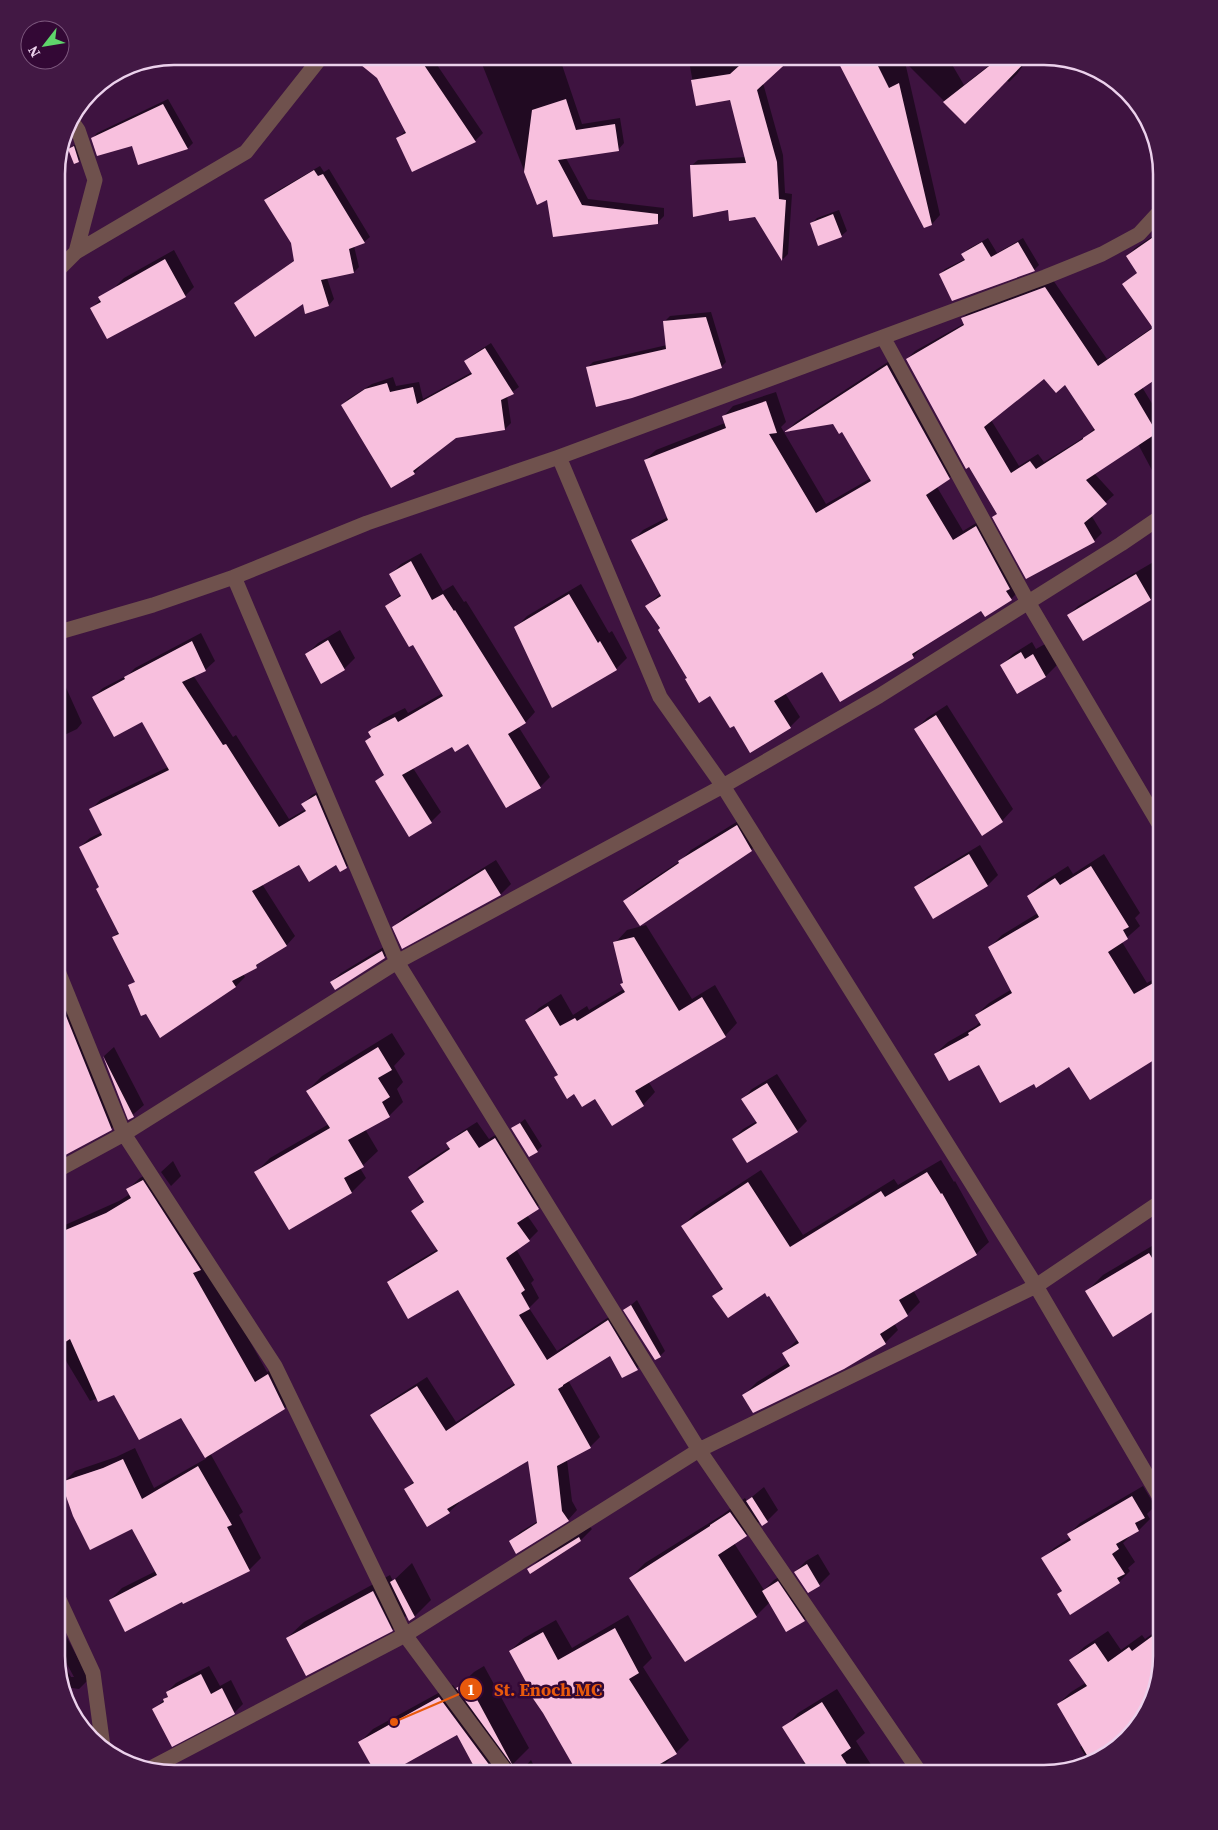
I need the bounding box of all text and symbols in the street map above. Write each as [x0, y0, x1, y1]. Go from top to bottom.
north arrow [20, 20, 70, 70]
text: N [23, 42, 45, 61]
callout: St. Enoch MC [459, 1673, 612, 1706]
text: St. Enoch MC [494, 1677, 602, 1702]
text: 1 [467, 1679, 475, 1700]

